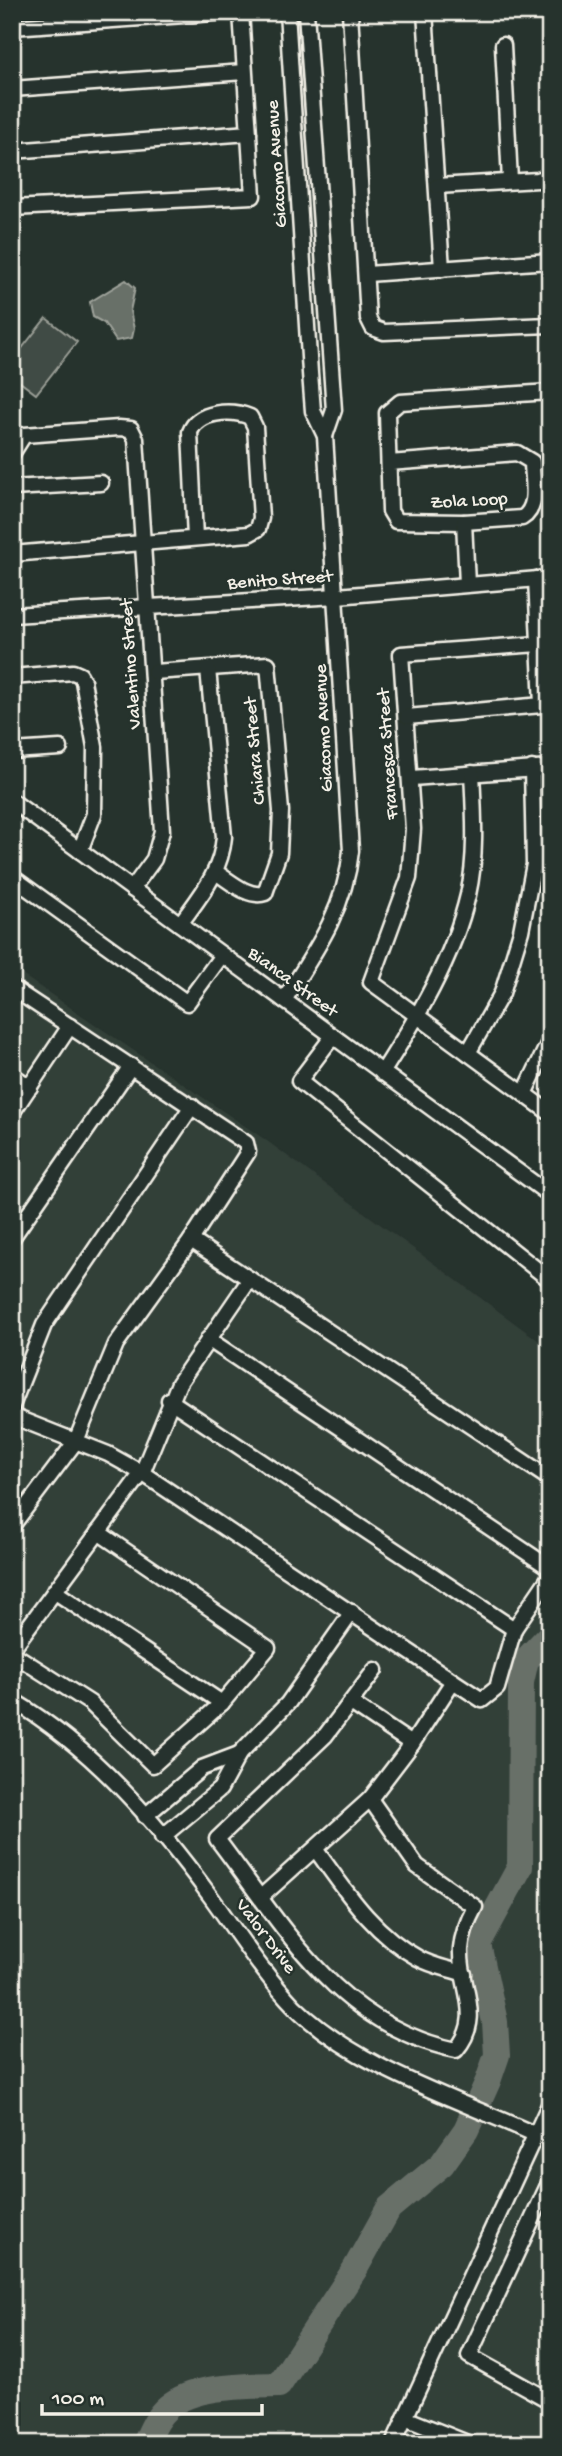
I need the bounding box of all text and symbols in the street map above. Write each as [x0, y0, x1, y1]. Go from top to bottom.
street label: Giacomo Avenue [262, 99, 294, 229]
street label: Zola Loop [430, 488, 509, 516]
street label: Benito Street [226, 566, 336, 596]
street label: Valentino Street [116, 596, 148, 731]
street label: Giacomo Avenue [310, 663, 340, 792]
street label: Francesca Street [373, 685, 405, 821]
street label: Chiara Street [240, 694, 272, 806]
street label: Bianca Street [242, 942, 343, 1025]
street label: Valor Drive [229, 1894, 301, 1979]
scale bar [42, 2372, 262, 2416]
text: 100 m [51, 2388, 104, 2413]

